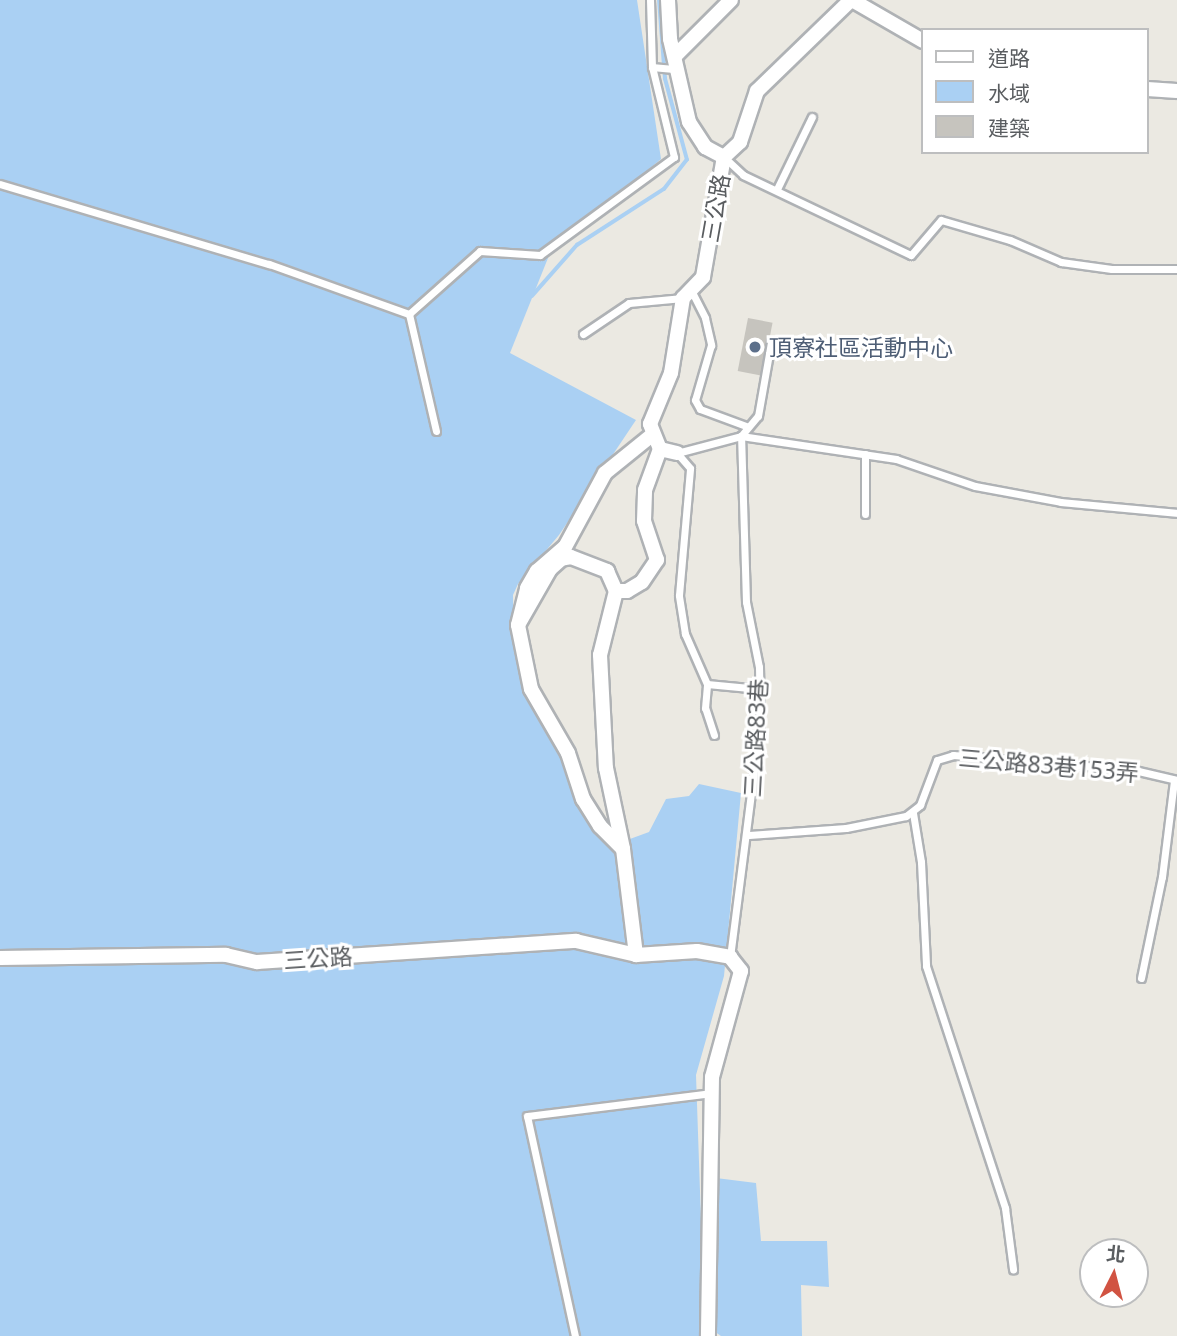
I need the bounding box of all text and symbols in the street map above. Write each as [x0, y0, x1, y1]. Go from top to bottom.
legend [922, 28, 1149, 154]
text: 道路 [988, 44, 1030, 72]
text: 水域 [988, 79, 1030, 107]
text: 建築 [988, 114, 1030, 142]
street label: 三公路 [695, 172, 735, 244]
place label: 頂寮社區活動中心 [769, 333, 953, 361]
marker: 頂寮社區活動中心 [747, 339, 763, 355]
street label: 三公路83巷 [738, 678, 772, 798]
street label: 三公路83巷153弄 [958, 743, 1140, 787]
street label: 三公路 [283, 942, 353, 974]
north arrow [1079, 1238, 1149, 1308]
text: 北 [1105, 1240, 1127, 1268]

